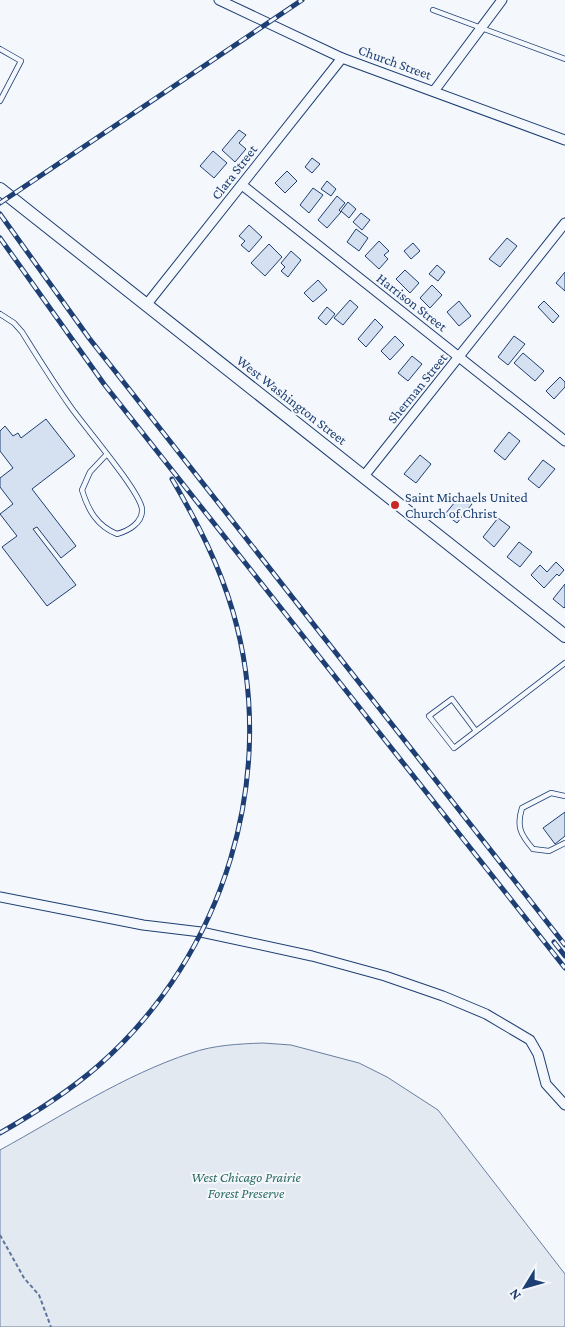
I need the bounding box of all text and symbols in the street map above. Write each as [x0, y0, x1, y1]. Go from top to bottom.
street label: Church Street [356, 41, 434, 83]
street label: Clara Street [208, 141, 261, 203]
street label: Harrison Street [374, 270, 451, 335]
street label: Sherman Street [384, 349, 450, 426]
street label: West Washington Street [234, 352, 351, 448]
place label: Saint Michaels United Church of Christ [405, 489, 528, 521]
marker: Saint Michaels United Church of Christ [389, 499, 401, 511]
park label: West Chicago Prairie Forest Preserve [191, 1169, 302, 1201]
north arrow [500, 1262, 550, 1312]
text: N [505, 1286, 524, 1303]

